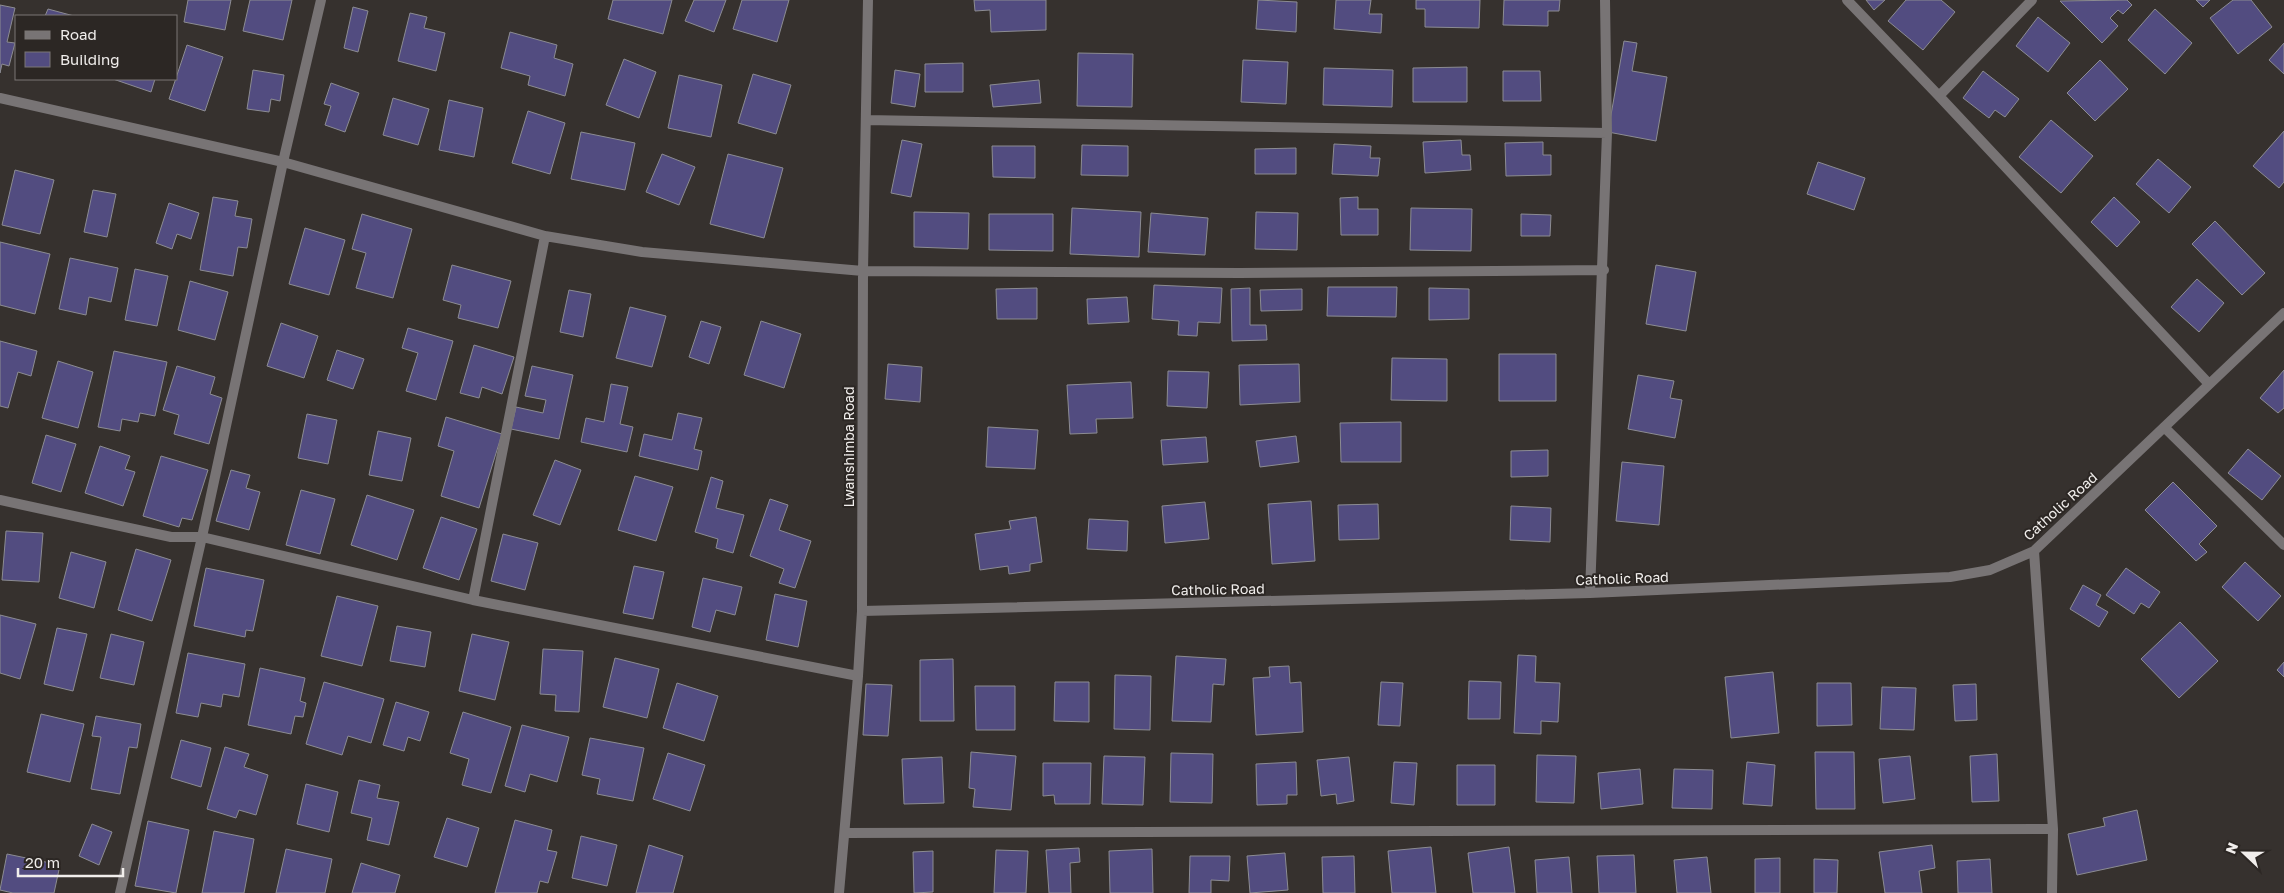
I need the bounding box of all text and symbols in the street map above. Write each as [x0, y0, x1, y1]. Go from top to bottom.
legend [15, 15, 178, 80]
text: Road [60, 25, 97, 43]
text: Building [60, 50, 120, 68]
street label: Lwanshimba Road [840, 386, 857, 508]
street label: Catholic Road [2020, 468, 2100, 544]
street label: Catholic Road [1575, 568, 1669, 588]
street label: Catholic Road [1171, 580, 1265, 598]
north arrow [2219, 828, 2269, 878]
text: N [2222, 840, 2241, 856]
scale bar [18, 846, 122, 878]
text: 20 m [25, 853, 60, 871]

